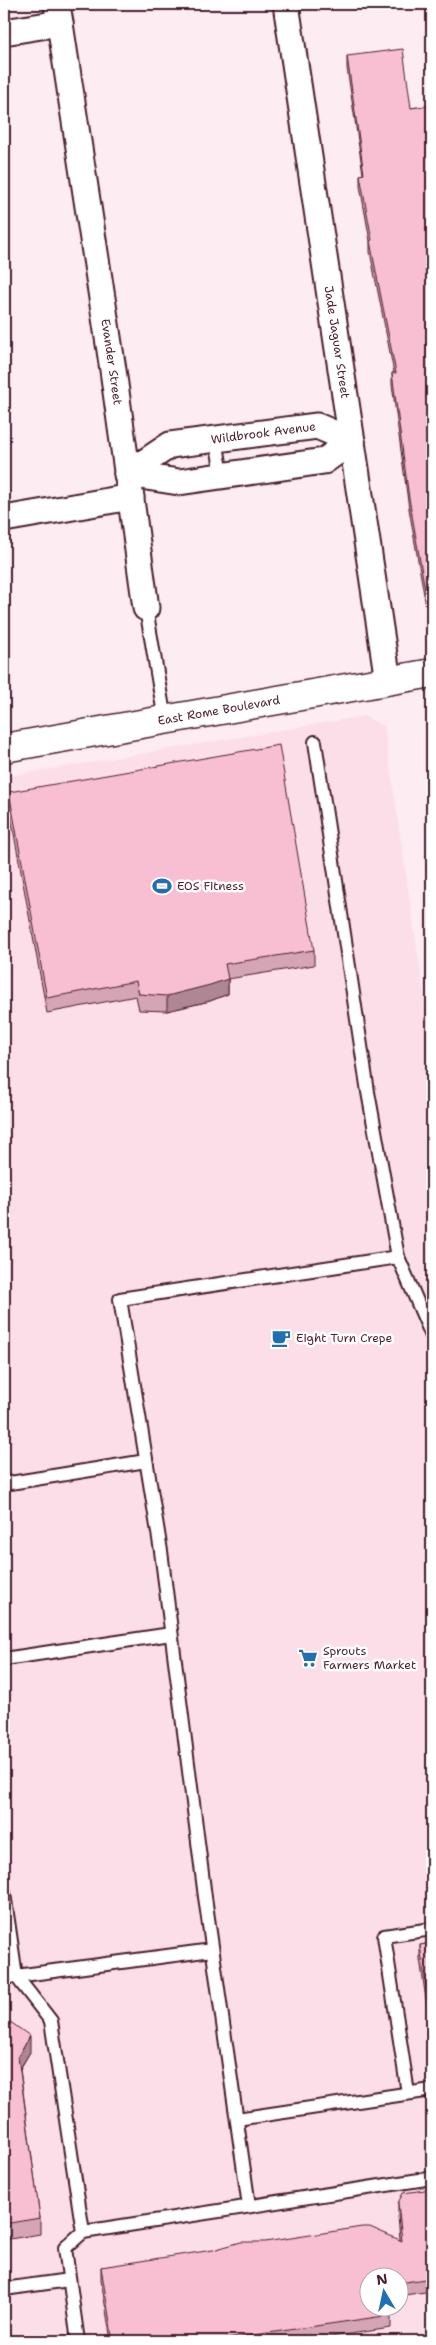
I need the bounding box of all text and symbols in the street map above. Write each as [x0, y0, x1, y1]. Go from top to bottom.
street label: Jade Jaguar Street [321, 285, 353, 400]
street label: Evander Street [97, 318, 126, 406]
street label: Wildbrook Avenue [210, 418, 317, 448]
street label: East Rome Boulevard [156, 692, 282, 729]
sports icon: EOS Fitness [151, 875, 173, 897]
place label: EOS Fitness [177, 878, 244, 894]
cafe icon: Eight Turn Crepe [270, 1327, 292, 1349]
place label: Eight Turn Crepe [296, 1330, 393, 1346]
place label: Sprouts Farmers Market [323, 1643, 416, 1673]
supermarket icon: Sprouts Farmers Market [297, 1647, 319, 1669]
north arrow [358, 2268, 408, 2318]
text: N [375, 2269, 389, 2289]

